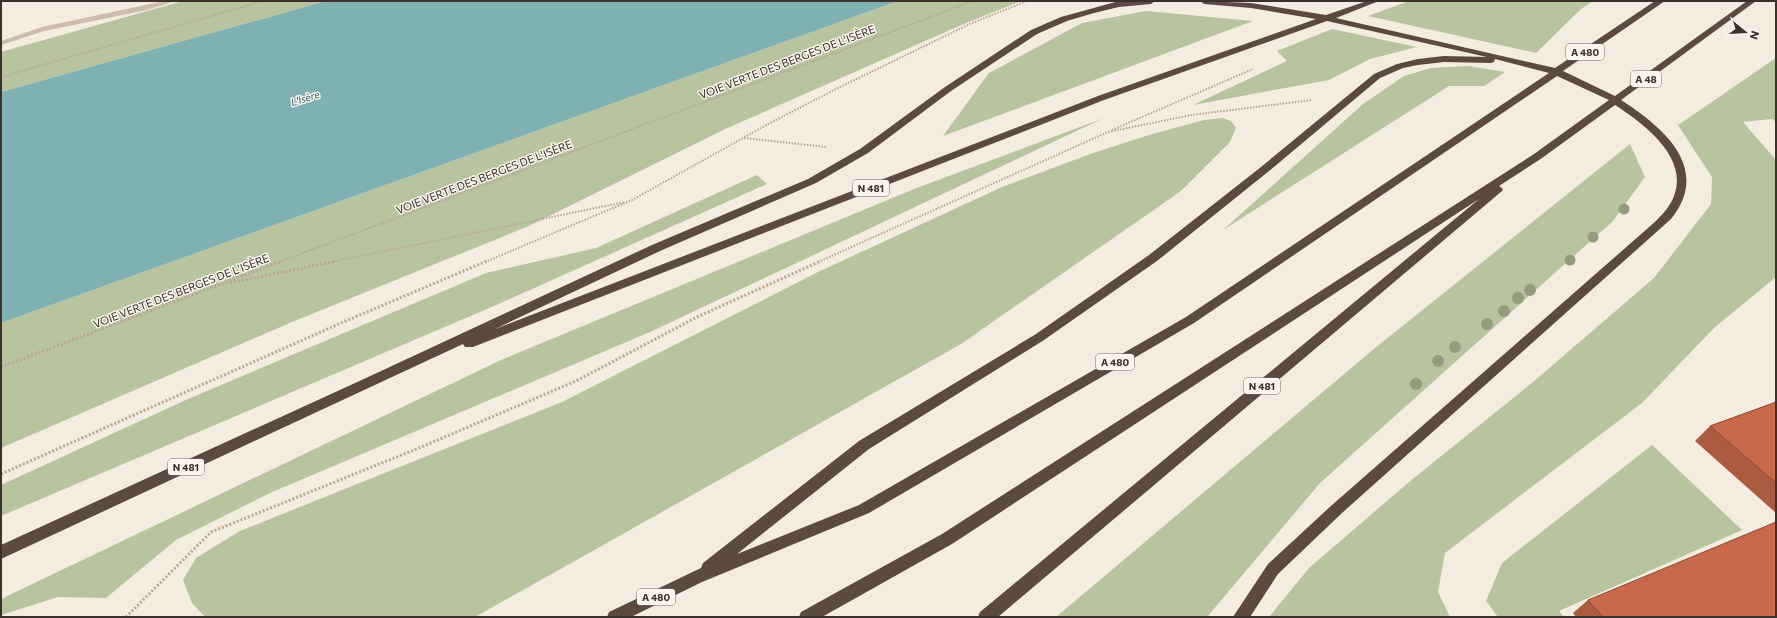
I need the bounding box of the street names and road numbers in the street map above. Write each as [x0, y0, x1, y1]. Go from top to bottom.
street label: VOIE VERTE DES BERGES DE L'ISÈRE [697, 21, 877, 101]
road number: A 480 [1566, 44, 1604, 60]
road number: A 48 [1631, 71, 1661, 87]
street label: VOIE VERTE DES BERGES DE L'ISÈRE [394, 136, 574, 216]
road number: N 481 [853, 180, 889, 196]
street label: VOIE VERTE DES BERGES DE L'ISÈRE [91, 250, 271, 330]
road number: A 480 [1096, 354, 1134, 370]
road number: N 481 [1244, 378, 1280, 394]
road number: N 481 [168, 459, 204, 475]
road number: A 480 [637, 589, 675, 605]

